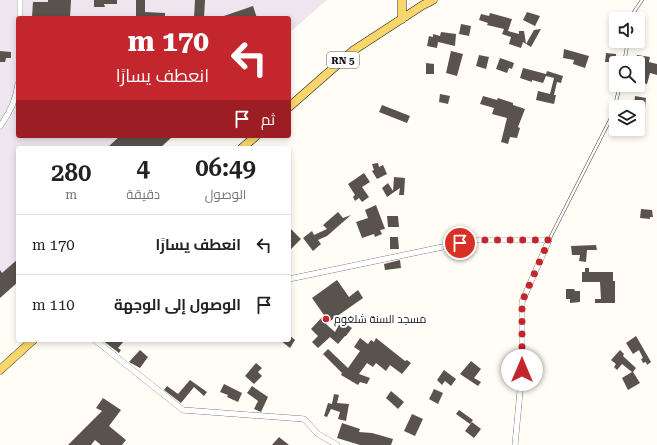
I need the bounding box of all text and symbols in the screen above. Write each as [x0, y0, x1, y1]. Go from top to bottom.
map controls [609, 12, 645, 136]
button: sound [609, 12, 645, 48]
text: 170 m [128, 25, 209, 58]
icon: left [223, 32, 275, 84]
road number: RN 5 [327, 52, 359, 68]
button: search [609, 56, 645, 92]
text: انعطف يسارًا [116, 65, 209, 86]
button: layers [609, 100, 645, 136]
icon: arrive [231, 108, 253, 130]
text: ثم [261, 111, 275, 129]
text: 4 [137, 154, 150, 182]
text: 06:49 [195, 154, 256, 182]
text: 280 [51, 159, 91, 187]
text: m [65, 187, 77, 202]
text: دقيقة [126, 187, 160, 202]
text: الوصول [205, 187, 246, 202]
pin [443, 226, 477, 260]
icon: arrive [449, 232, 471, 254]
icon: left [253, 234, 275, 256]
text: 170 m [32, 236, 75, 254]
text: انعطف يسارًا [155, 236, 241, 254]
icon: arrive [253, 294, 275, 316]
text: 110 m [32, 296, 75, 314]
text: الوصول إلى الوجهة [114, 296, 241, 314]
place label: مسجد السنة شلغوم [334, 313, 426, 327]
marker: مسجد السنة شلغوم [321, 314, 331, 324]
position arrow [501, 349, 543, 391]

